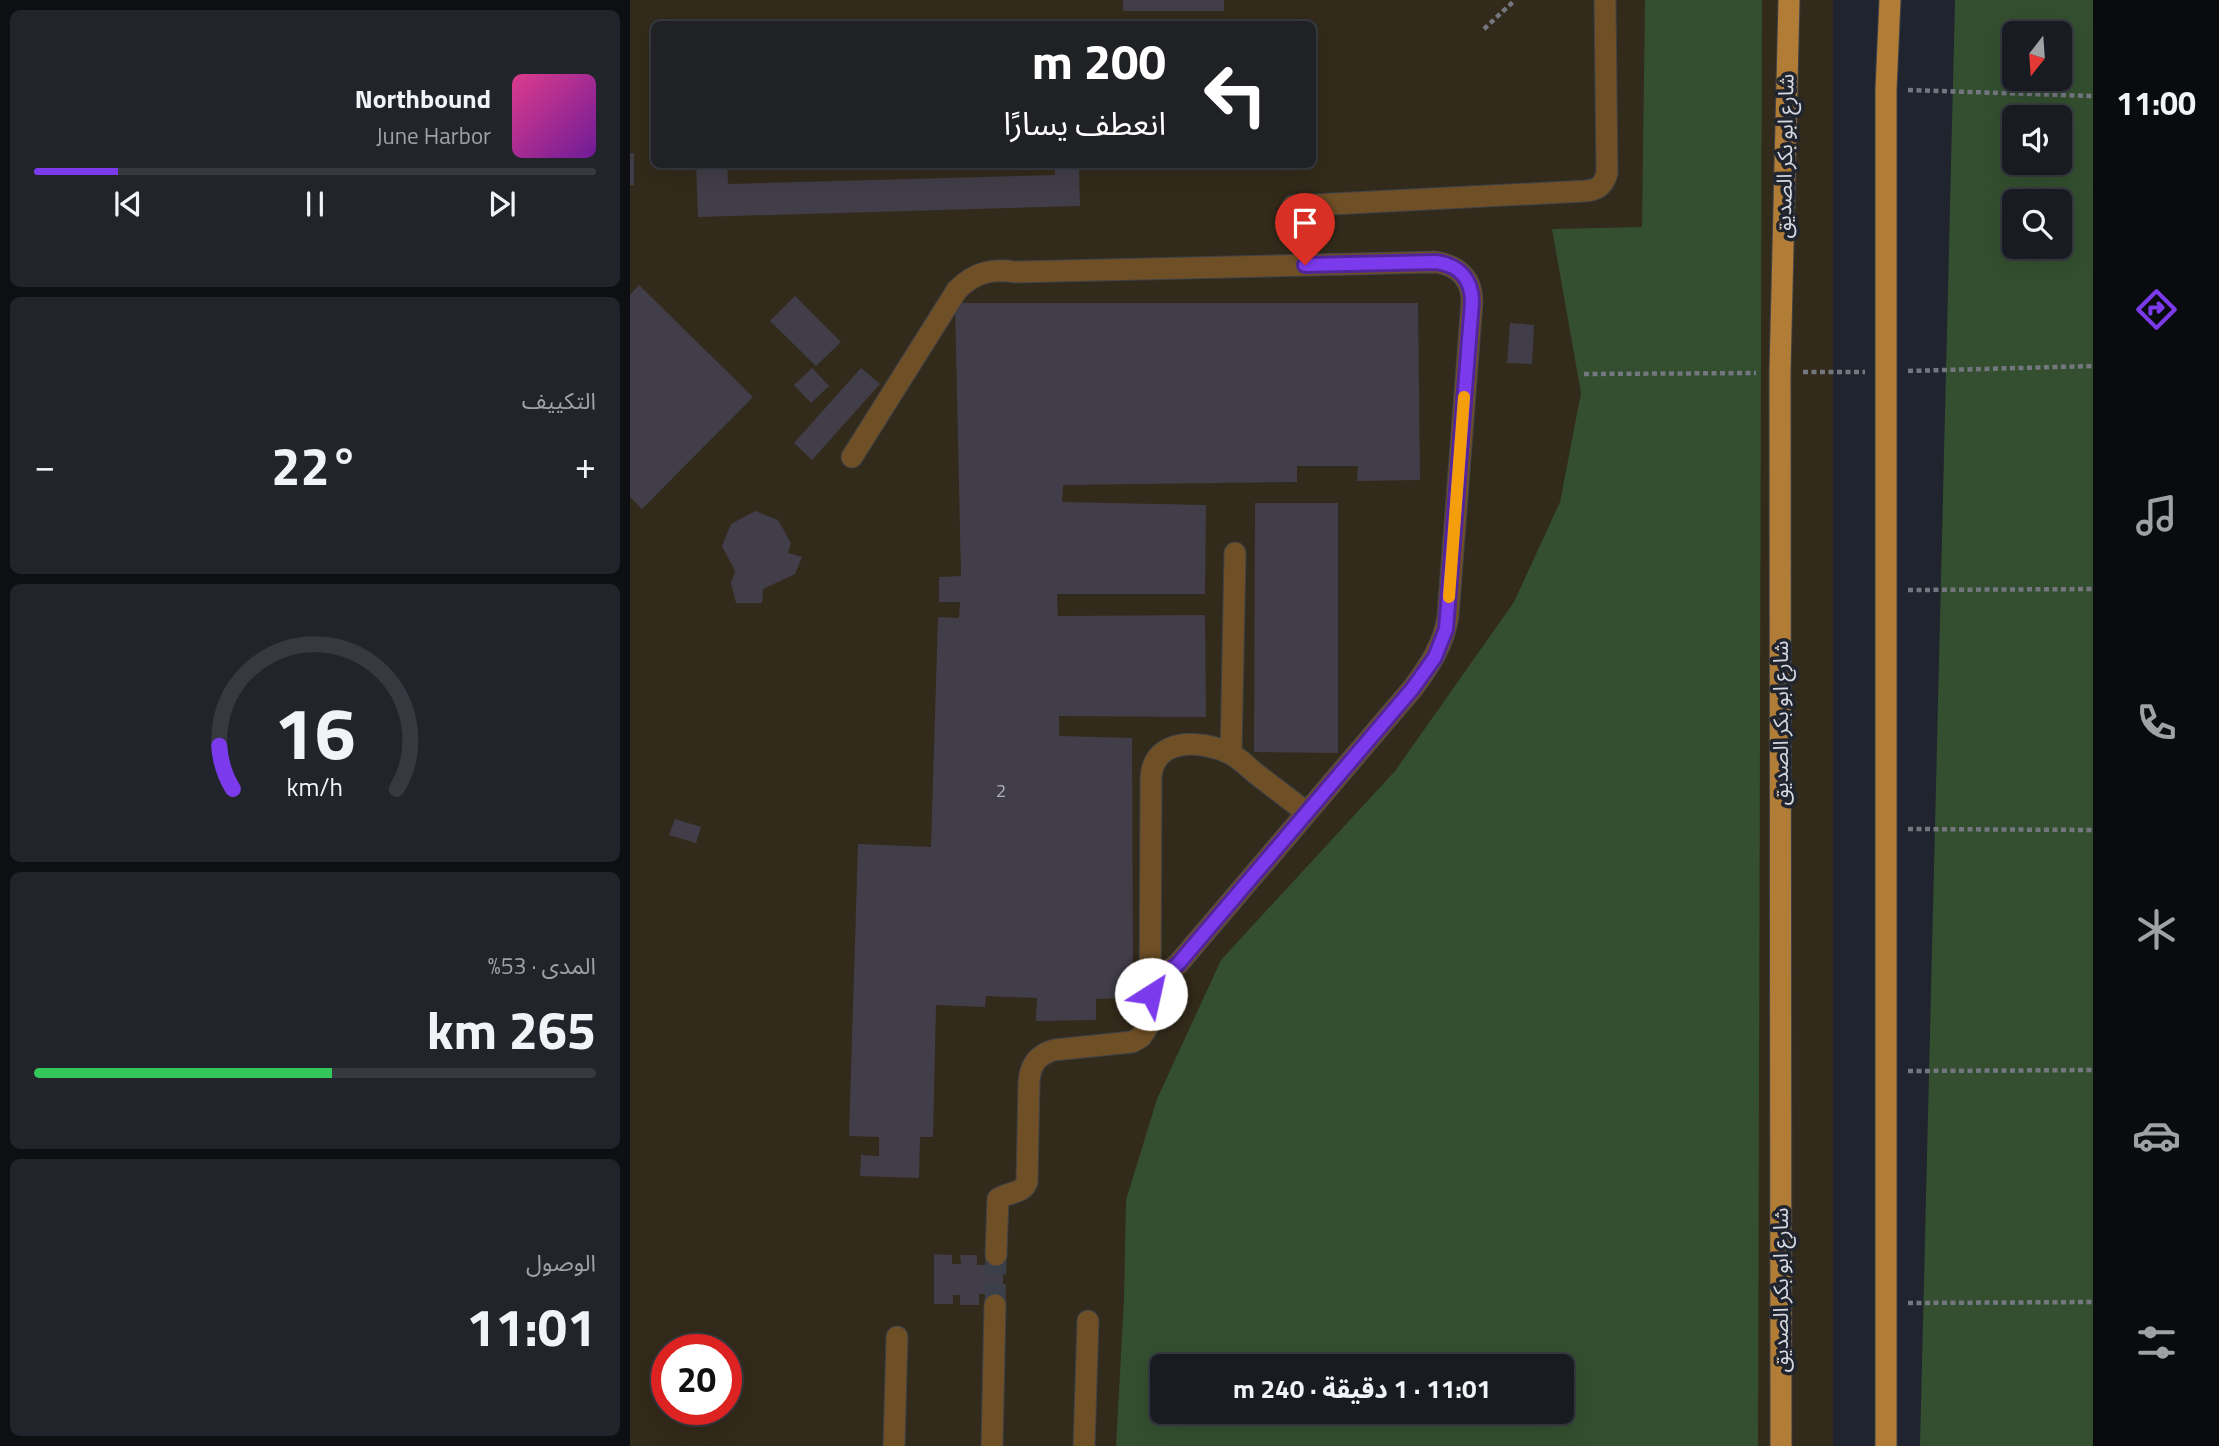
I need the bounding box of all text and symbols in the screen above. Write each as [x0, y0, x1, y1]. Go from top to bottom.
north arrow [2002, 21, 2072, 91]
map controls [2002, 21, 2072, 259]
text: 200 m [1032, 23, 1166, 98]
icon: left [1190, 49, 1281, 140]
street label: شارع ابو بكر الصديق [1767, 73, 1801, 239]
text: Northbound [355, 79, 491, 118]
text: 11:00 [2116, 79, 2196, 127]
text: انعطف يسارًا [1004, 99, 1166, 147]
button: sound [2002, 105, 2072, 175]
text: June Harbor [376, 118, 491, 153]
icon: previous [109, 185, 147, 223]
icon: pause [296, 185, 334, 223]
icon: next [483, 185, 521, 223]
button: search [2002, 189, 2072, 259]
pin [1275, 193, 1335, 265]
icon: arrive [1286, 204, 1324, 242]
icon: directions [2132, 285, 2181, 334]
text: التكييف [522, 383, 596, 418]
text: 22° [271, 426, 359, 505]
text: − [34, 436, 55, 494]
text: + [575, 436, 596, 494]
icon: music [2132, 491, 2181, 540]
street label: شارع ابو بكر الصديق [1764, 641, 1796, 805]
text: 16 [274, 677, 356, 787]
icon: phone [2132, 698, 2181, 747]
text: km/h [287, 768, 343, 806]
house number: 2 [996, 777, 1006, 804]
icon: climate [2132, 905, 2181, 954]
text: المدى · 53% [488, 948, 596, 983]
position arrow [1114, 957, 1188, 1031]
text: 265 km [427, 990, 596, 1069]
icon: car [2132, 1111, 2181, 1160]
street label: شارع ابو بكر الصديق [1764, 1208, 1796, 1372]
text: الوصول [526, 1245, 596, 1280]
text: 11:01 [466, 1287, 596, 1366]
icon: filters [2132, 1318, 2181, 1367]
speed limit sign: 20 [651, 1334, 742, 1425]
text: 11:01 · 1 دقيقة · 240 m [1233, 1369, 1491, 1408]

